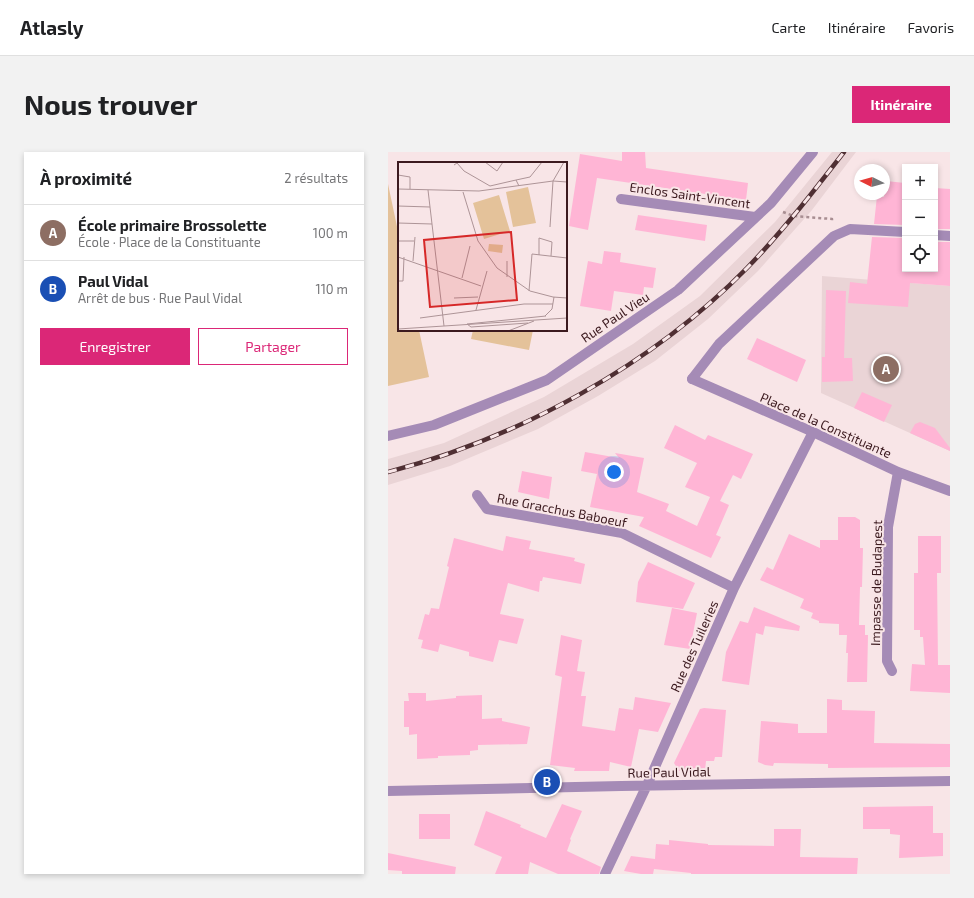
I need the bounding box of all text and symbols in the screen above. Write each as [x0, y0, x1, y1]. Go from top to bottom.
text: Atlasly [20, 16, 84, 39]
text: Carte [772, 19, 806, 36]
text: Itinéraire [828, 19, 886, 36]
text: Favoris [908, 19, 954, 36]
button: Itinéraire [852, 86, 950, 123]
text: Nous trouver [24, 87, 197, 121]
inset map [398, 162, 567, 331]
north arrow [854, 164, 890, 200]
map controls [902, 164, 938, 272]
button: + [902, 164, 938, 200]
text: À proximité [40, 168, 132, 188]
text: 2 résultats [284, 170, 348, 186]
street label: Enclos Saint-Vincent [628, 179, 752, 211]
button: − [902, 200, 938, 236]
text: École primaire Brossolette [78, 216, 267, 234]
text: A [49, 225, 57, 241]
text: 100 m [313, 225, 348, 241]
text: École · Place de la Constituante [78, 234, 261, 250]
button: locate [902, 236, 938, 272]
text: Paul Vidal [78, 272, 148, 290]
text: B [49, 281, 57, 297]
text: 110 m [316, 281, 348, 297]
street label: Rue Paul Vieu [578, 288, 652, 346]
text: Arrêt de bus · Rue Paul Vidal [78, 290, 242, 306]
button: Enregistrer [40, 328, 190, 365]
button: Partager [198, 328, 348, 365]
pin: A [873, 354, 899, 384]
street label: Place de la Constituante [758, 389, 894, 461]
your location [604, 462, 624, 482]
street label: Rue Gracchus Baboeuf [496, 490, 629, 531]
street label: Impasse de Budapest [867, 520, 885, 646]
street label: Rue des Tuileries [667, 598, 721, 694]
street label: Rue Paul Vidal [627, 763, 711, 781]
pin: B [534, 767, 560, 797]

